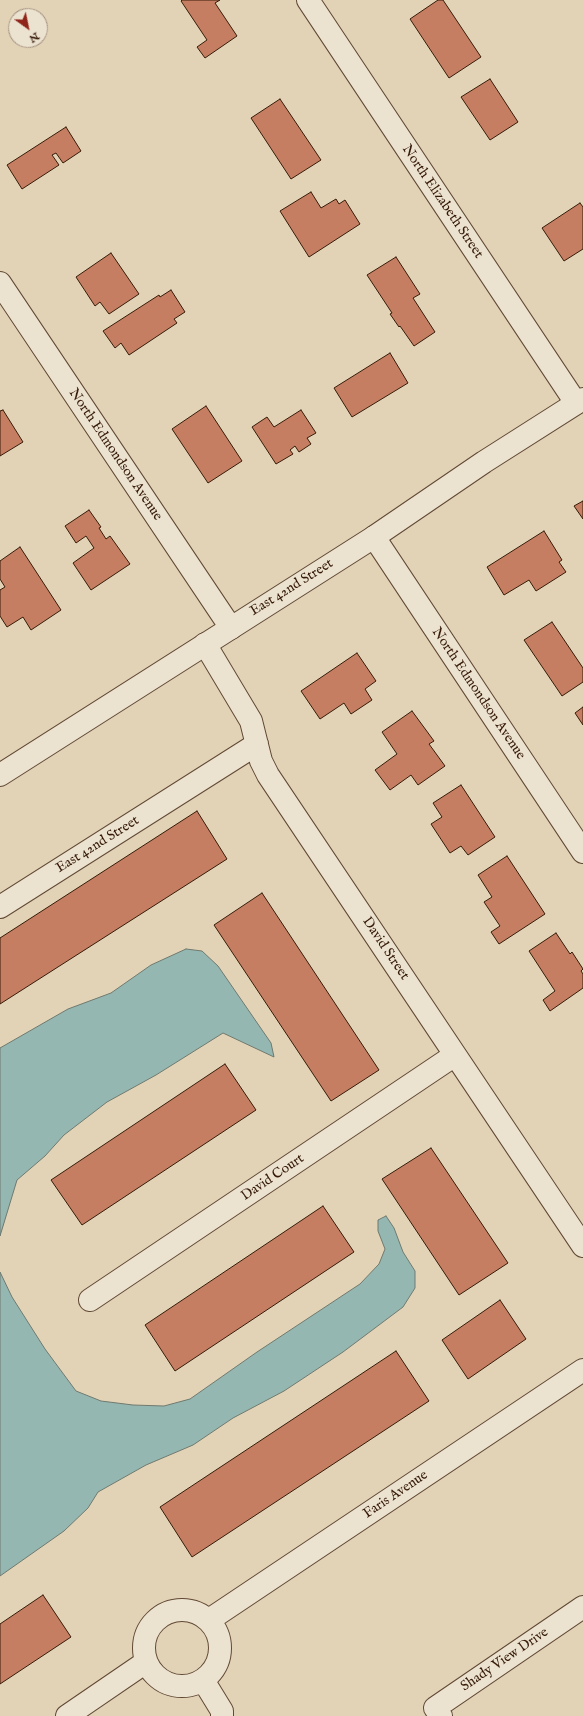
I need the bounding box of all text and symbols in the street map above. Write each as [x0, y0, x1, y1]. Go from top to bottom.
north arrow [8, 8, 48, 48]
text: N [26, 29, 42, 46]
street label: North Elizabeth Street [398, 142, 486, 262]
street label: North Edmondson Avenue [64, 386, 166, 524]
street label: East 42nd Street [247, 556, 337, 620]
street label: North Edmondson Avenue [427, 625, 529, 763]
street label: East 42nd Street [53, 813, 143, 877]
street label: David Street [358, 914, 412, 984]
street label: David Court [238, 1151, 308, 1205]
street label: Faris Avenue [360, 1467, 432, 1523]
street label: Shady View Drive [458, 1624, 552, 1696]

